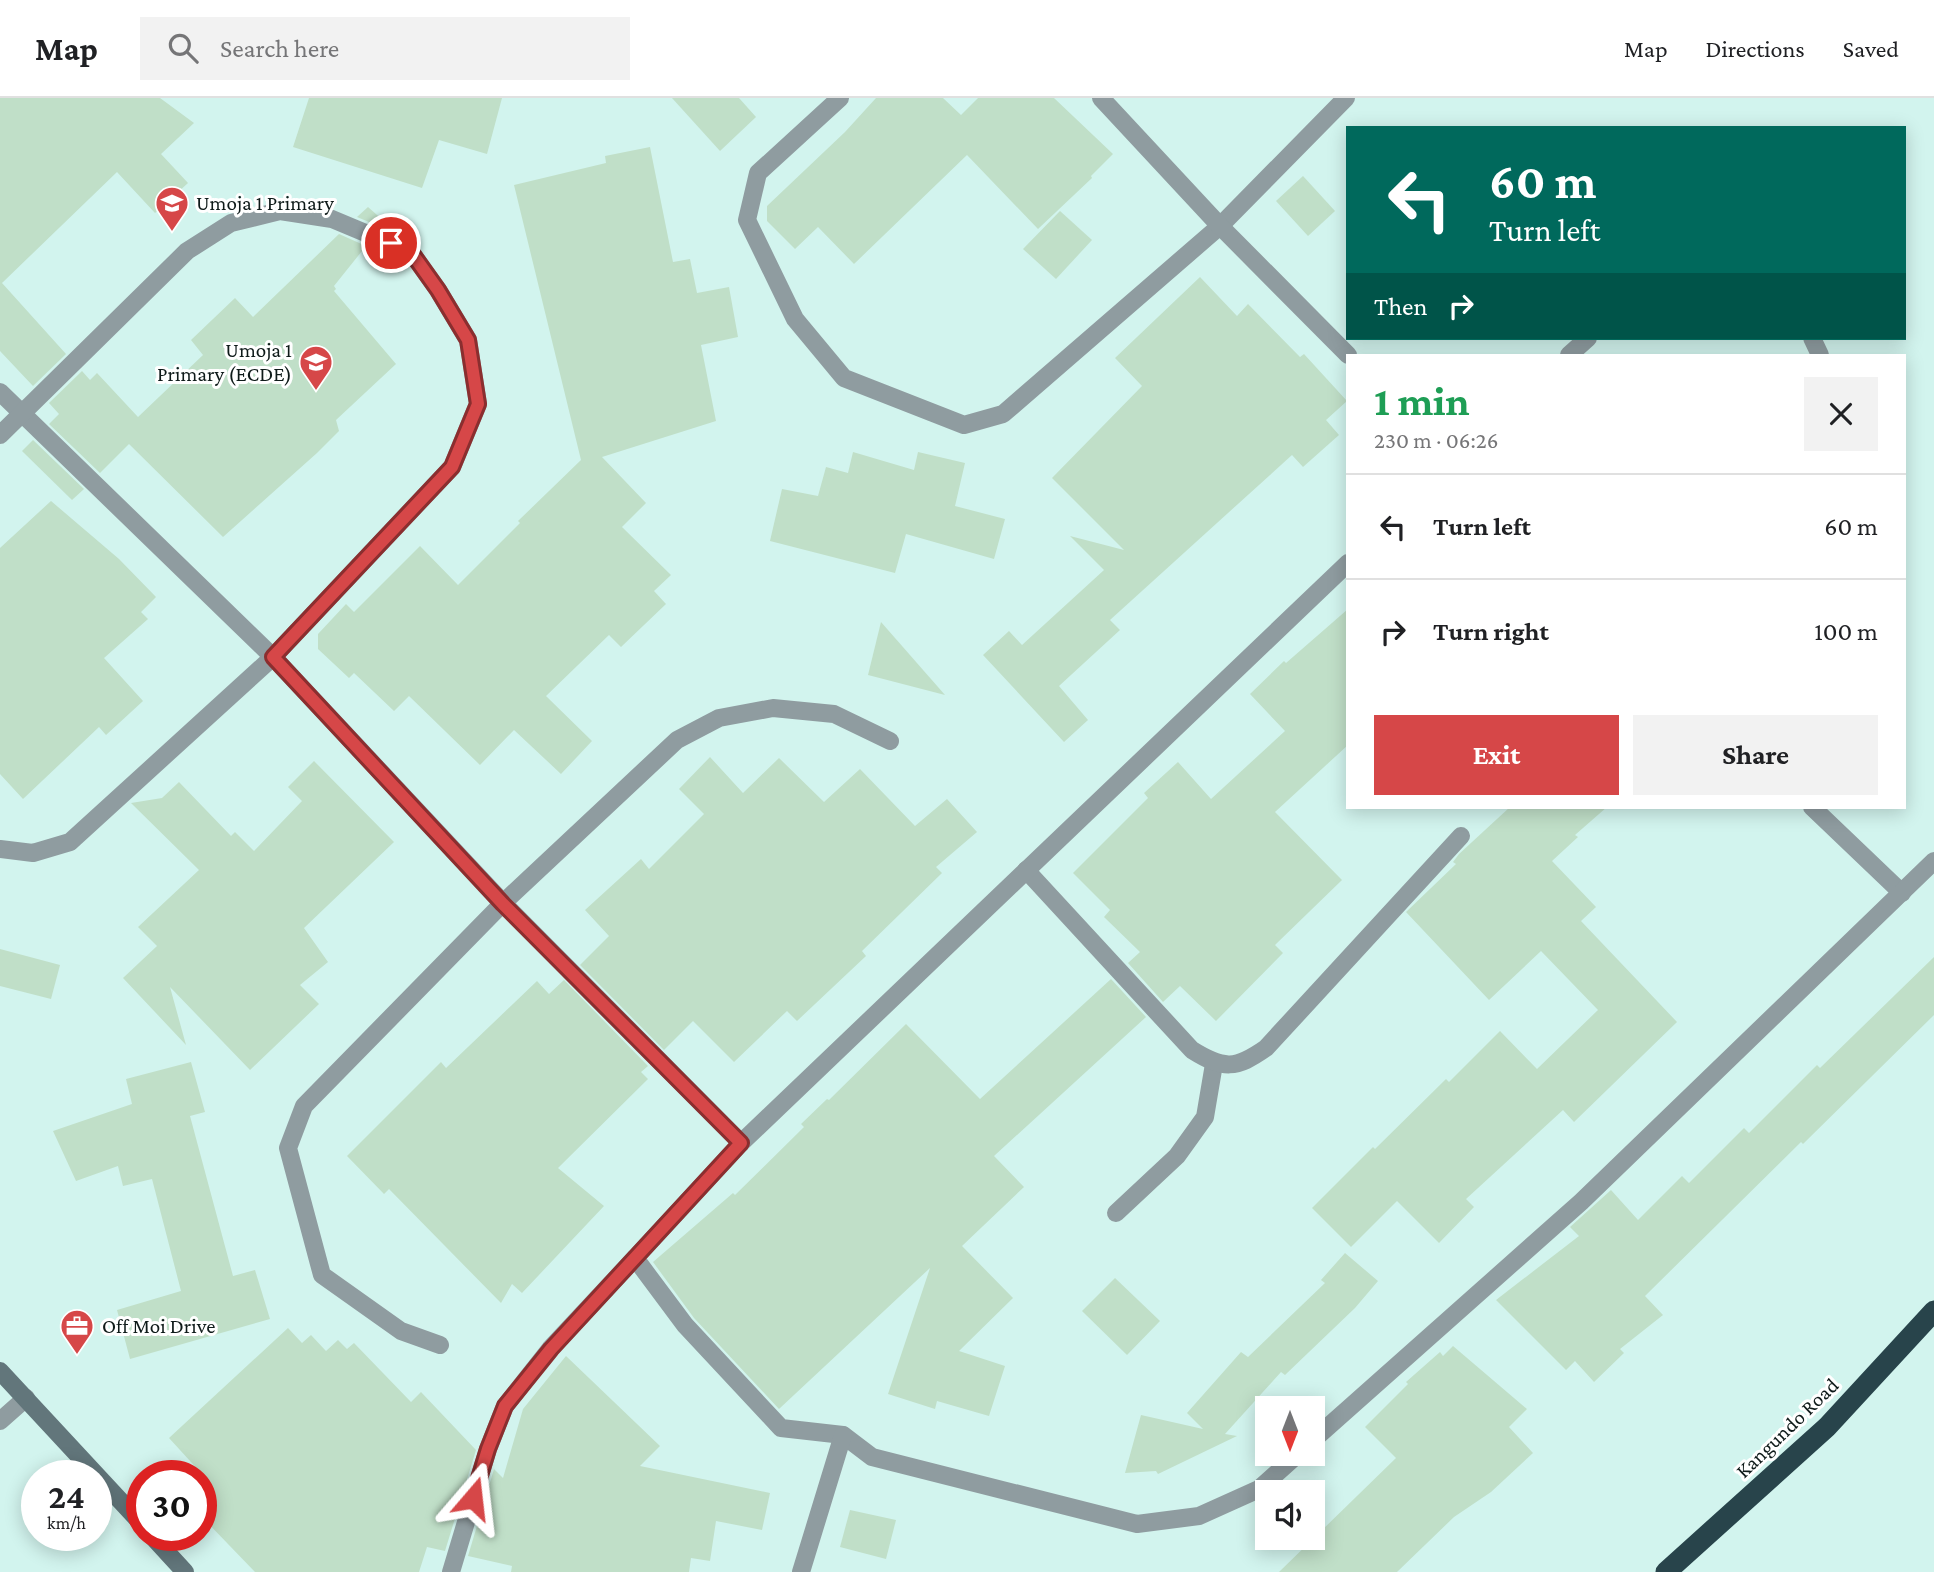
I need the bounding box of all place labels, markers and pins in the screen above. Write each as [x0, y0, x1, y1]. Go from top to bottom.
school or university icon: Umoja 1 Primary [153, 184, 191, 233]
place label: Umoja 1 Primary [196, 191, 334, 215]
pin [361, 213, 421, 273]
place label: Umoja 1 Primary (ECDE) [157, 338, 292, 386]
school or university icon: Umoja 1 Primary (ECDE) [297, 343, 335, 392]
office icon: Off Moi Drive [58, 1307, 96, 1356]
place label: Off Moi Drive [102, 1314, 215, 1338]

